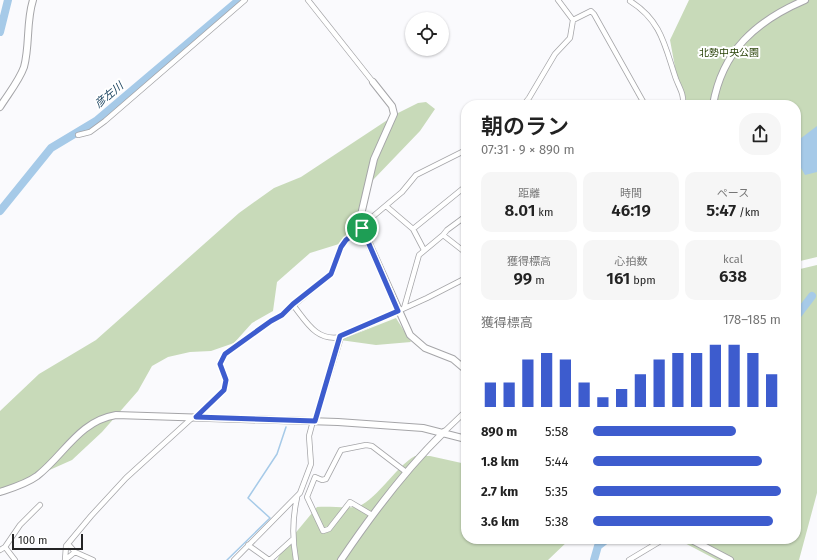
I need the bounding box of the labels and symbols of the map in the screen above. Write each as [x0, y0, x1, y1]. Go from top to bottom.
park label: 北勢中央公園 [699, 47, 759, 59]
water label: 彦左川 [92, 79, 127, 111]
pin [345, 211, 379, 245]
scale bar [12, 532, 83, 551]

